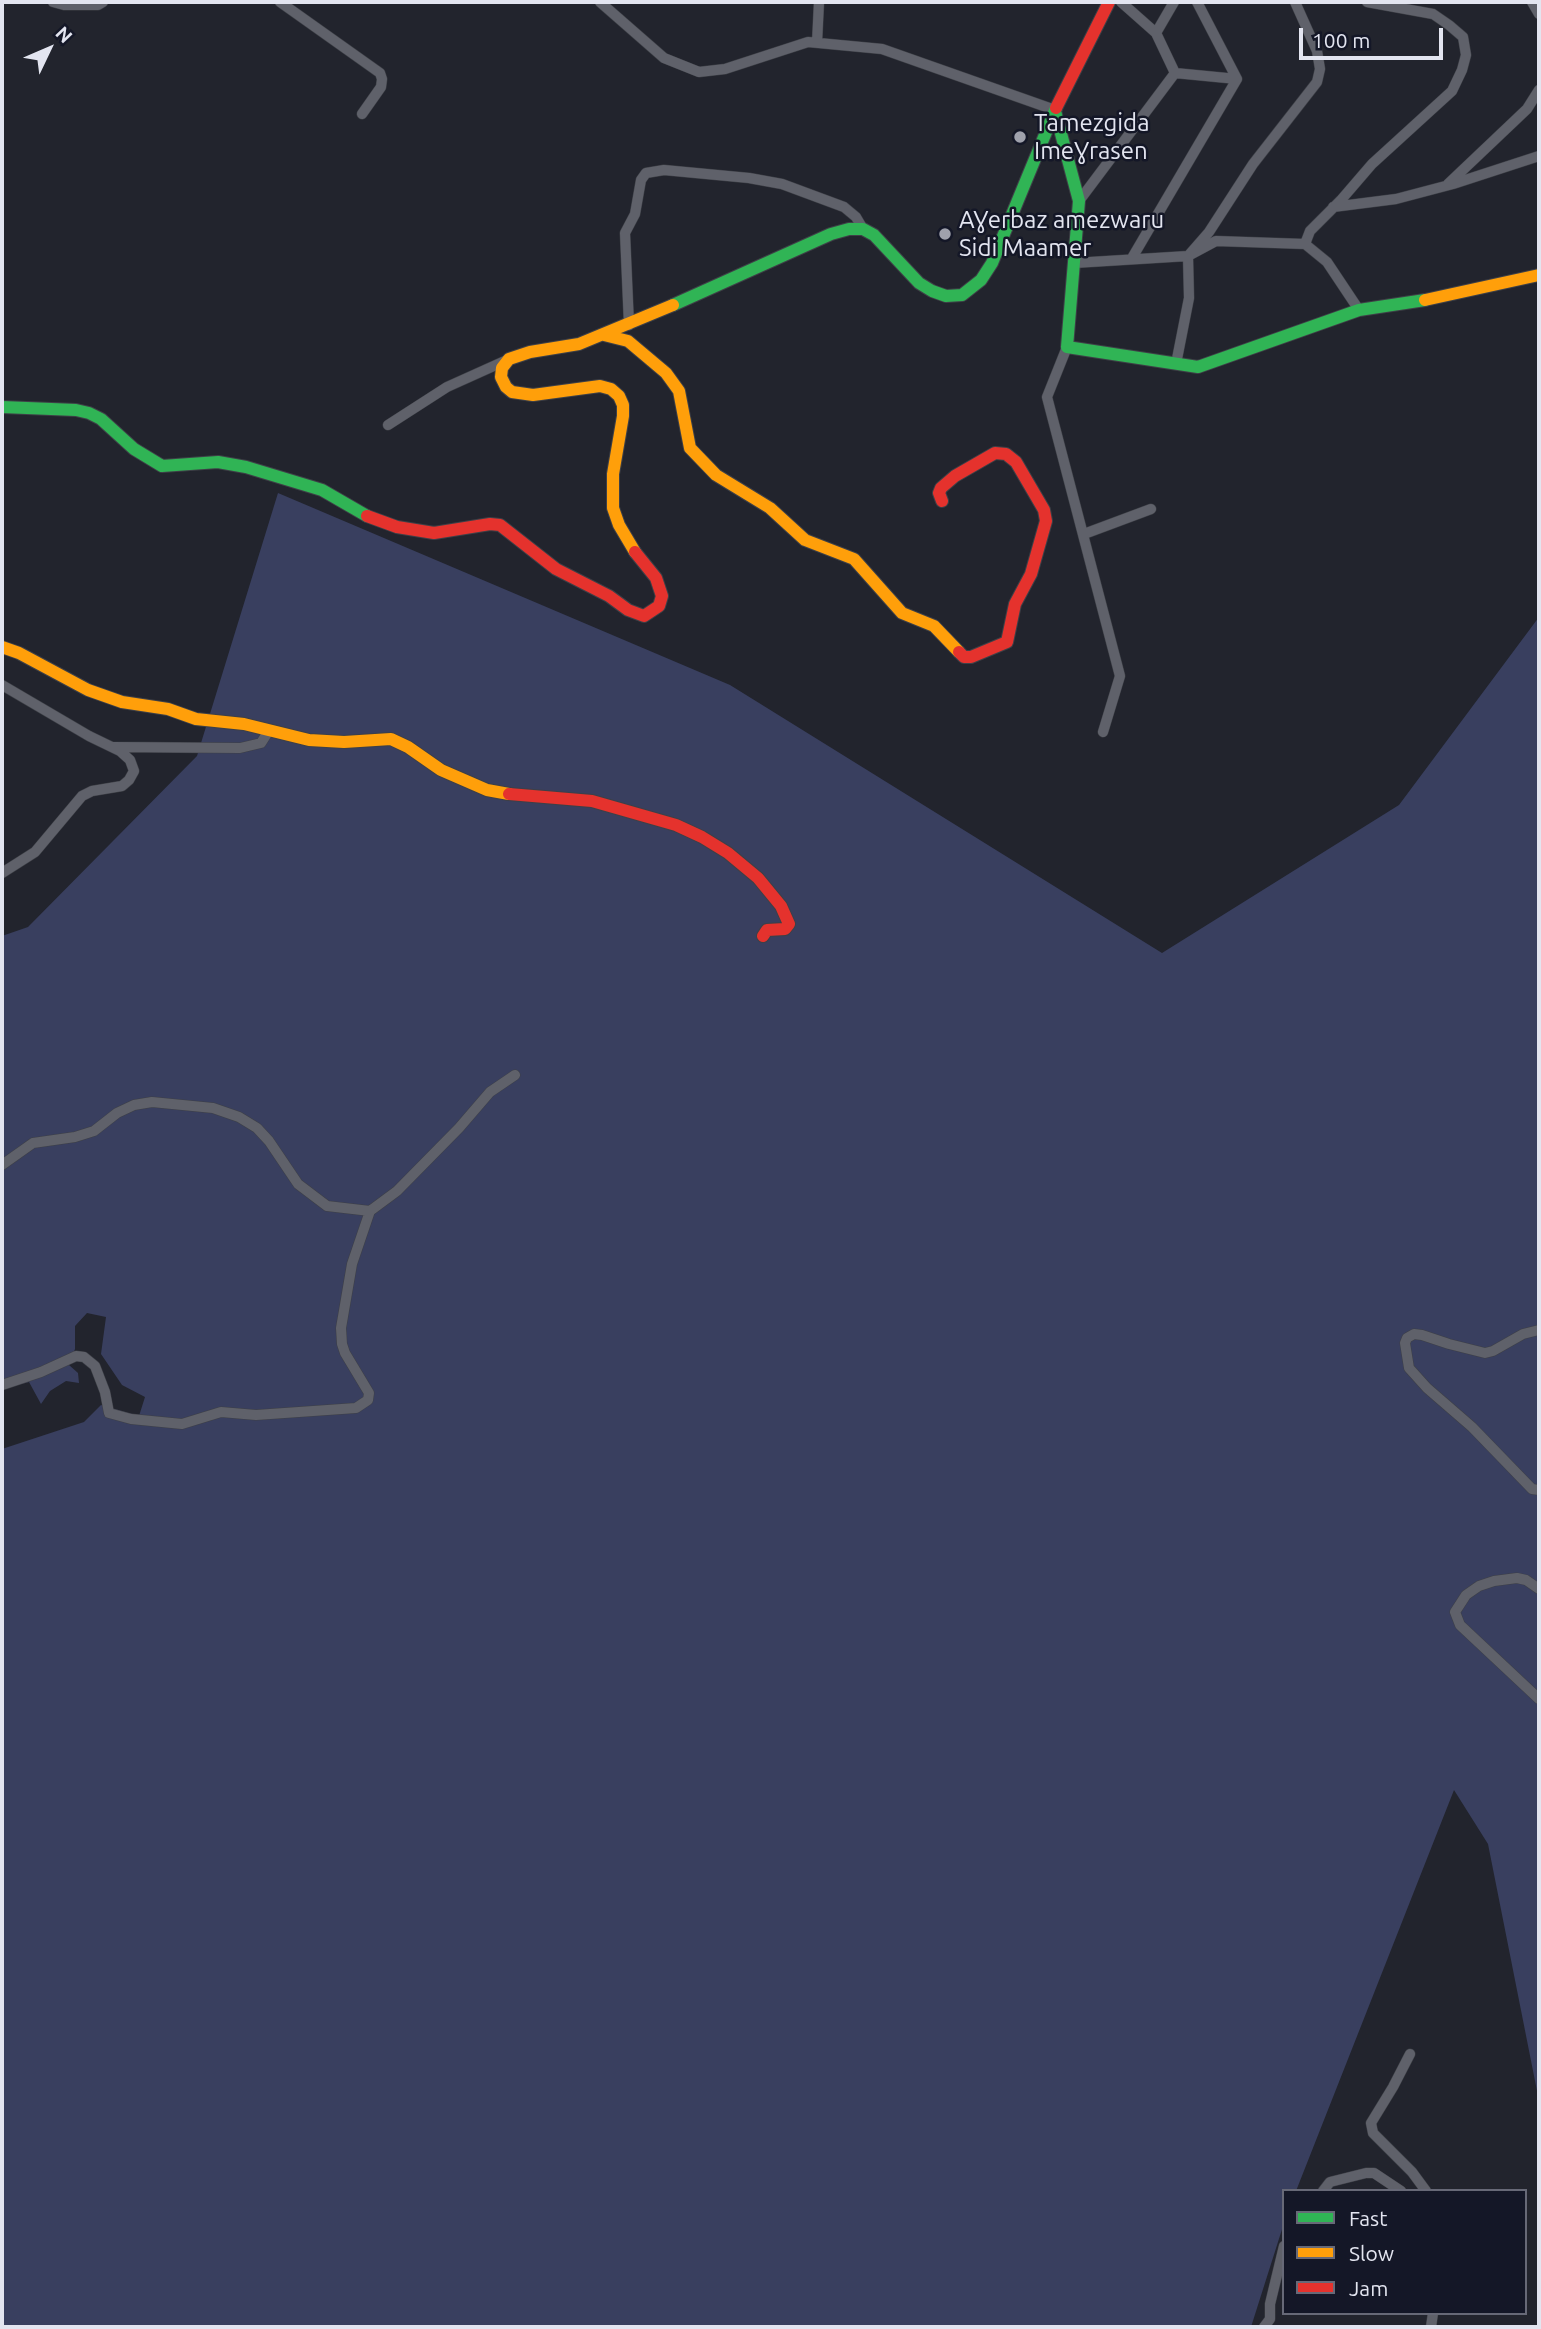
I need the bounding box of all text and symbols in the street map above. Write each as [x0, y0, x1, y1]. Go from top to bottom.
north arrow [14, 14, 84, 84]
scale bar [1303, 14, 1446, 58]
text: N [51, 22, 77, 47]
text: 100 m [1312, 28, 1370, 52]
place label: Tamezgida Imeɣrasen [1034, 109, 1149, 165]
marker: Tamezgida Imeɣrasen [1012, 129, 1028, 145]
place label: Aɣerbaz amezwaru Sidi Maamer [959, 206, 1164, 262]
marker: Aɣerbaz amezwaru Sidi Maamer [937, 226, 953, 242]
legend [1282, 2189, 1527, 2315]
text: Fast [1349, 2206, 1387, 2230]
text: Slow [1349, 2241, 1394, 2265]
text: Jam [1349, 2276, 1388, 2300]

